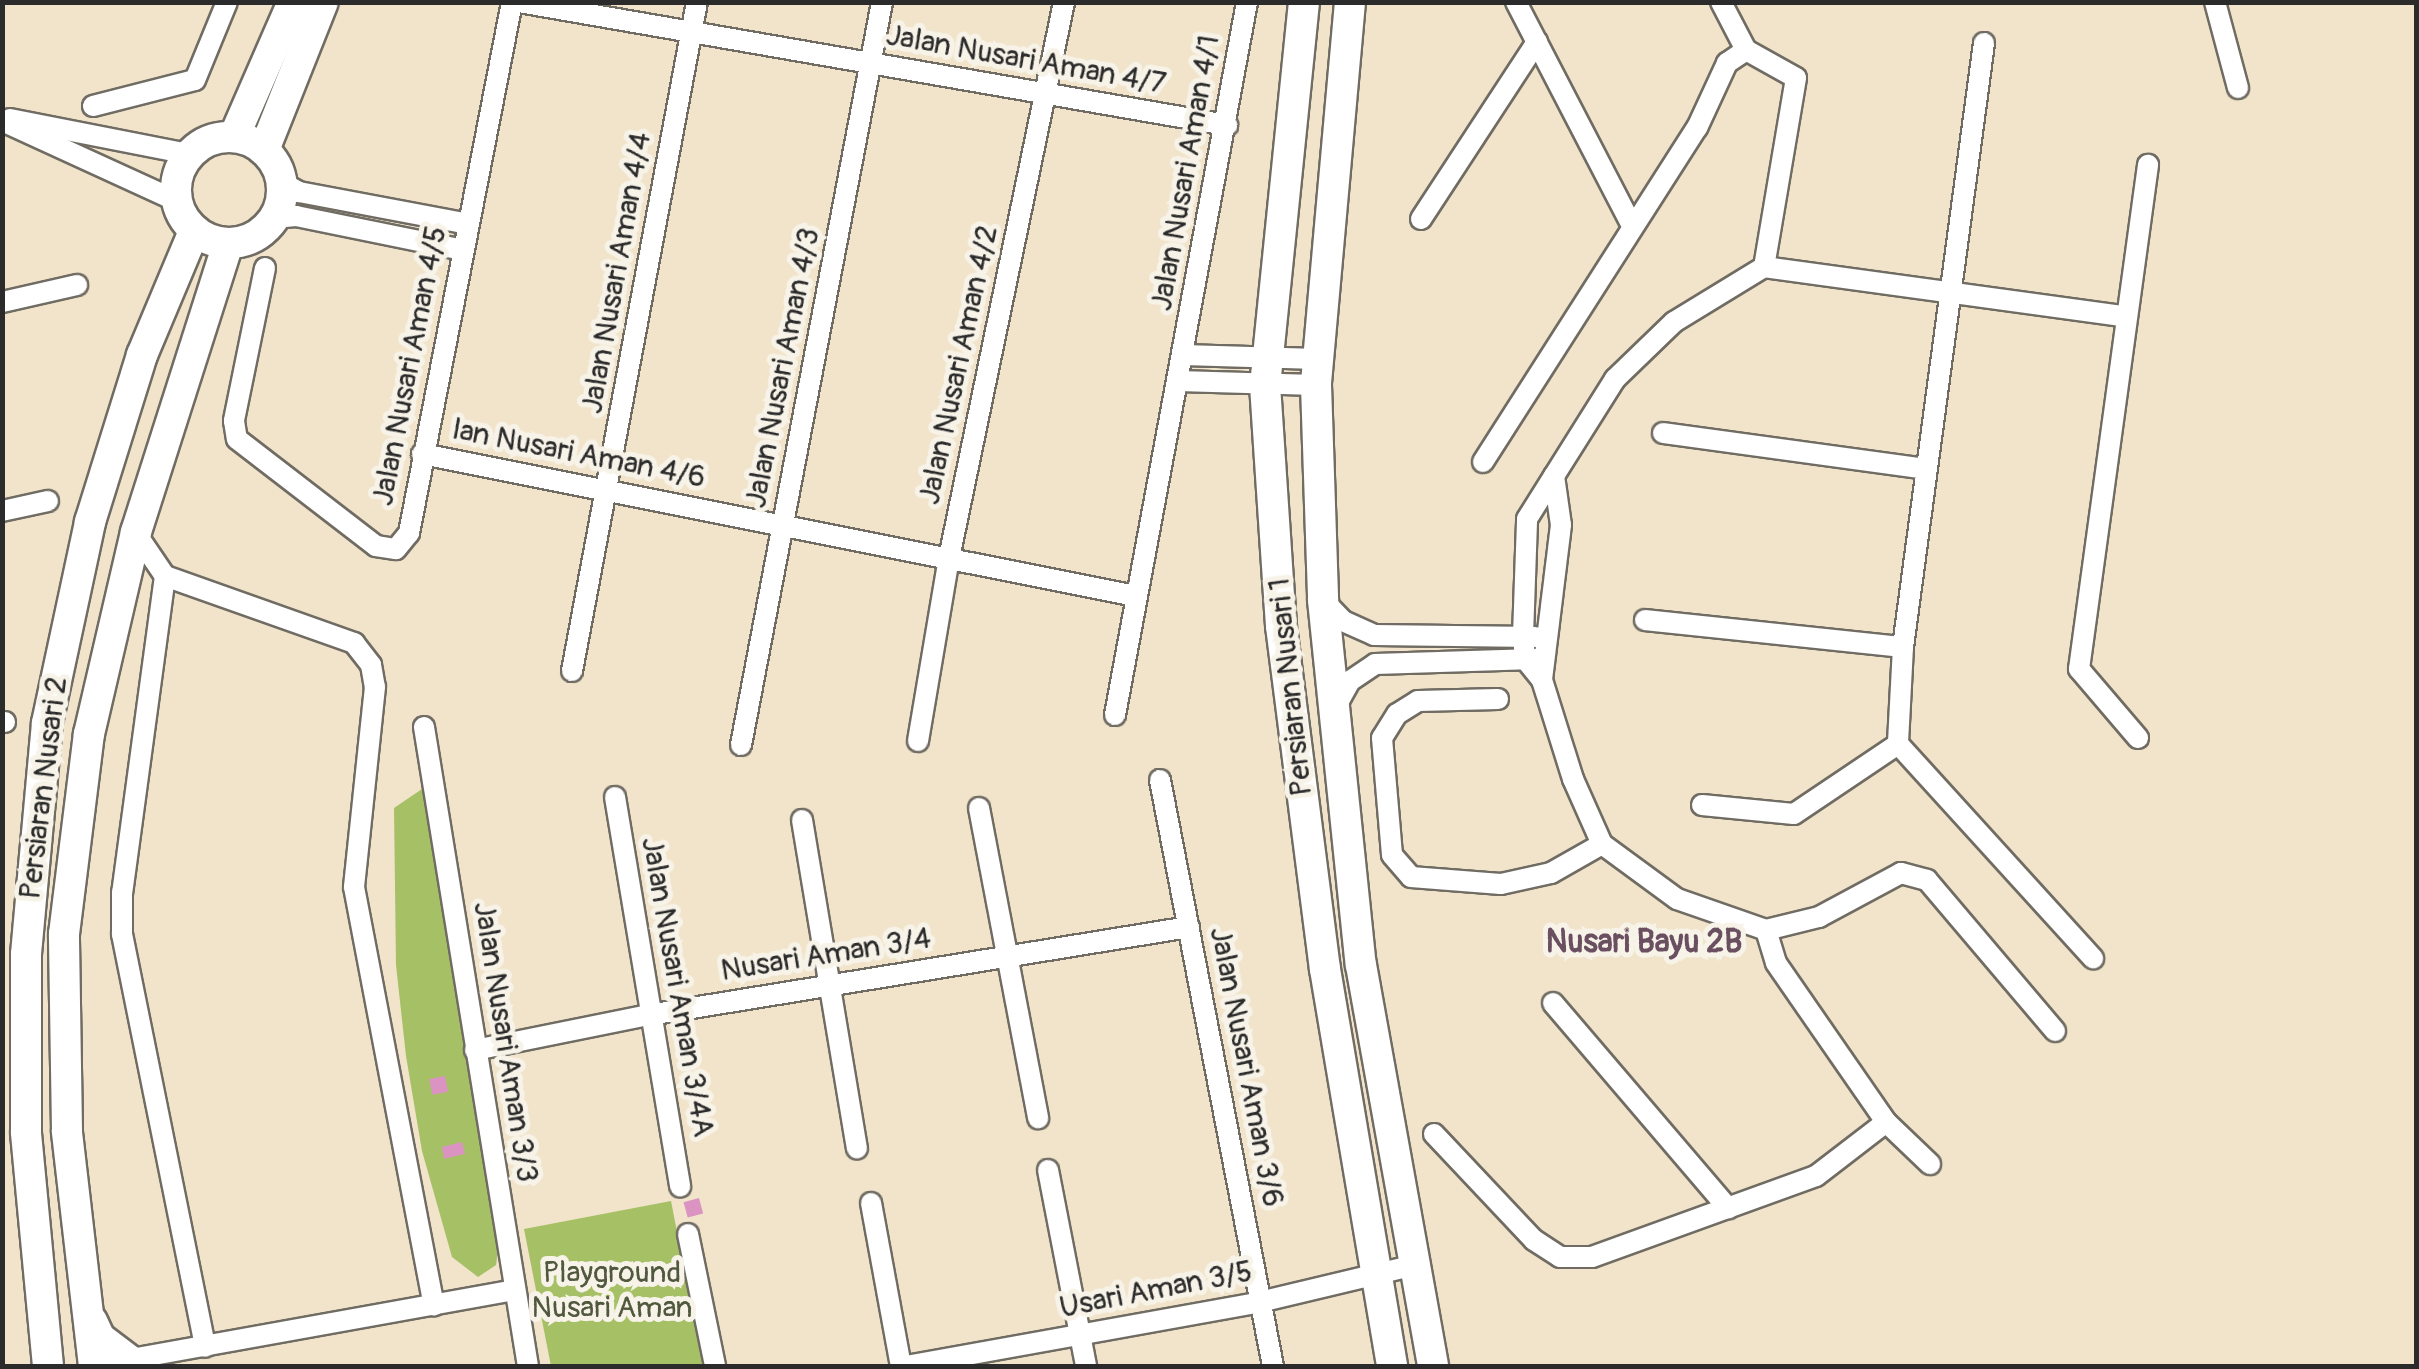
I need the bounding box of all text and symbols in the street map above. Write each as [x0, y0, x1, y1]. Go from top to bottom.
street label: Jalan Nusari Aman 4/7 [883, 18, 1169, 102]
street label: Jalan Nusari Aman 4/1 [1144, 32, 1228, 314]
street label: Jalan Nusari Aman 4/4 [575, 130, 659, 416]
street label: Jalan Nusari Aman 4/2 [912, 222, 1006, 508]
street label: Jalan Nusari Aman 4/5 [365, 223, 455, 509]
street label: Jalan Nusari Aman 4/3 [738, 225, 828, 511]
street label: lan Nusari Aman 4/6 [450, 412, 708, 496]
street label: Persiaran Nusari 1 [1262, 576, 1320, 798]
street label: Persiaran Nusari 2 [12, 675, 76, 901]
street label: Jalan Nusari Aman 3/4A [633, 834, 721, 1140]
street label: Jalan Nusari Aman 3/3 [465, 899, 545, 1185]
street label: Nusari Aman 3/4 [718, 921, 934, 989]
district label: Nusari Bayu 2B [1546, 923, 1742, 961]
street label: Jalan Nusari Aman 3/6 [1201, 924, 1291, 1210]
street label: Usari Aman 3/5 [1057, 1254, 1255, 1326]
park label: Playground Nusari Aman [532, 1255, 692, 1326]

